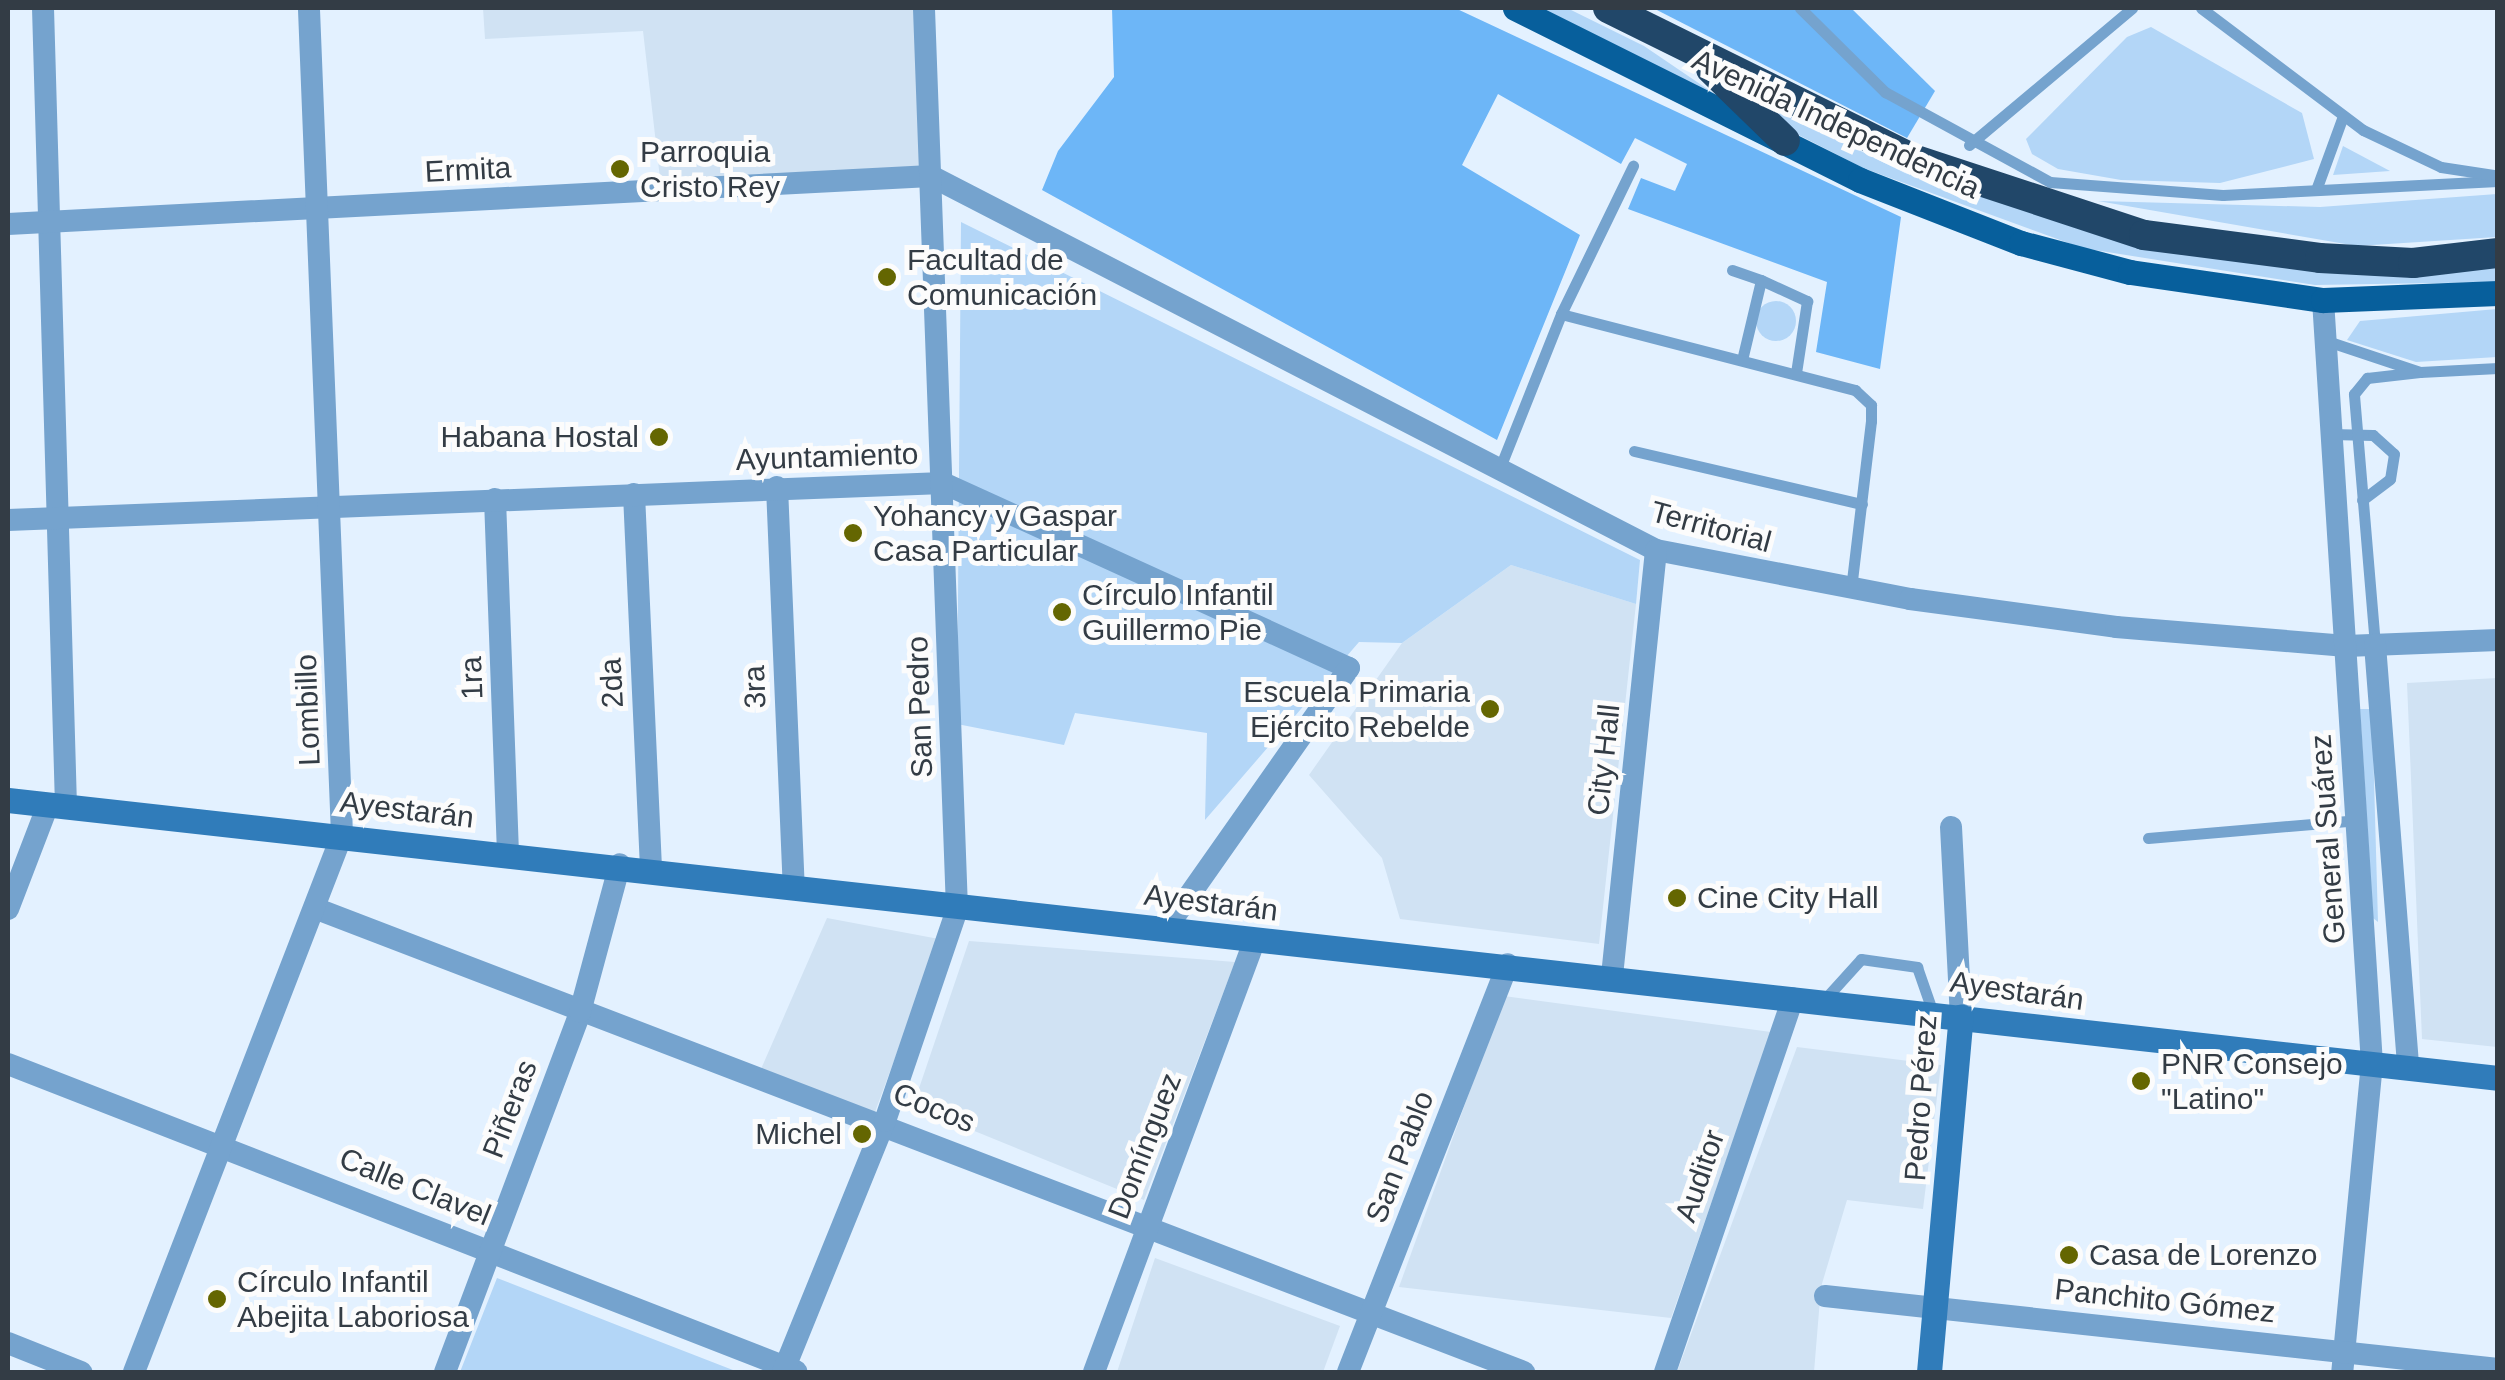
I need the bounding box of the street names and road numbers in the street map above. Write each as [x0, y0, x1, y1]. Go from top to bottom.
street label: Avenida Independencia [1687, 42, 1985, 206]
street label: Ermita [424, 150, 512, 190]
street label: Ayuntamiento [735, 436, 919, 478]
street label: Territorial [1647, 494, 1775, 560]
street label: San Pedro [900, 636, 940, 778]
street label: Lombillo [288, 654, 328, 766]
street label: 1ra [453, 656, 491, 700]
street label: 2da [593, 657, 631, 709]
street label: 3ra [736, 665, 774, 709]
street label: City Hall [1580, 703, 1628, 817]
street label: General Suárez [2303, 733, 2353, 945]
street label: Ayestarán [338, 784, 476, 836]
street label: Ayestarán [1142, 877, 1280, 929]
street label: Ayestarán [1948, 964, 2086, 1018]
street label: Pedro Pérez [1897, 1014, 1945, 1182]
street label: Piñeras [475, 1055, 545, 1163]
street label: Domínguez [1101, 1068, 1189, 1224]
street label: Cocos [888, 1075, 980, 1141]
street label: San Pablo [1358, 1086, 1442, 1228]
street label: Auditor [1668, 1125, 1732, 1227]
street label: Calle Clavel [334, 1140, 496, 1234]
street label: Panchito Gómez [2053, 1272, 2277, 1330]

